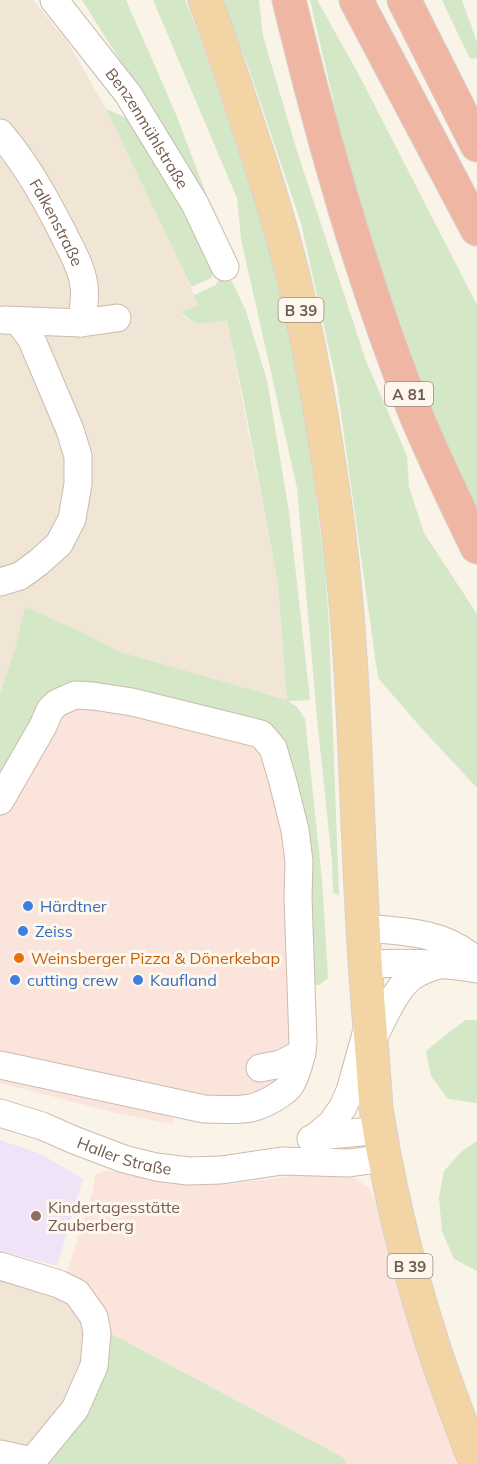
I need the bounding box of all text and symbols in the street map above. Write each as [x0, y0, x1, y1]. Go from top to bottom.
street label: Benzenmühlstraße [101, 64, 193, 192]
street label: Falkenstraße [25, 175, 88, 269]
road number: B 39 [278, 298, 324, 322]
road number: A 81 [385, 382, 433, 406]
place label: Härdtner [40, 896, 107, 916]
marker: Härdtner [21, 899, 35, 913]
place label: Zeiss [35, 921, 73, 941]
marker: Zeiss [16, 924, 30, 938]
place label: Weinsberger Pizza & Dönerkebap [31, 948, 280, 968]
marker: Weinsberger Pizza & Dönerkebap [12, 951, 26, 965]
place label: cutting crew [27, 970, 118, 990]
place label: Kaufland [150, 970, 217, 990]
marker: cutting crew [8, 973, 22, 987]
marker: Kaufland [131, 973, 145, 987]
street label: Haller Straße [74, 1132, 173, 1179]
place label: Kindertagesstätte Zauberberg [48, 1197, 180, 1235]
marker: Kindertagesstätte Zauberberg [29, 1209, 43, 1223]
road number: B 39 [388, 1254, 432, 1278]

